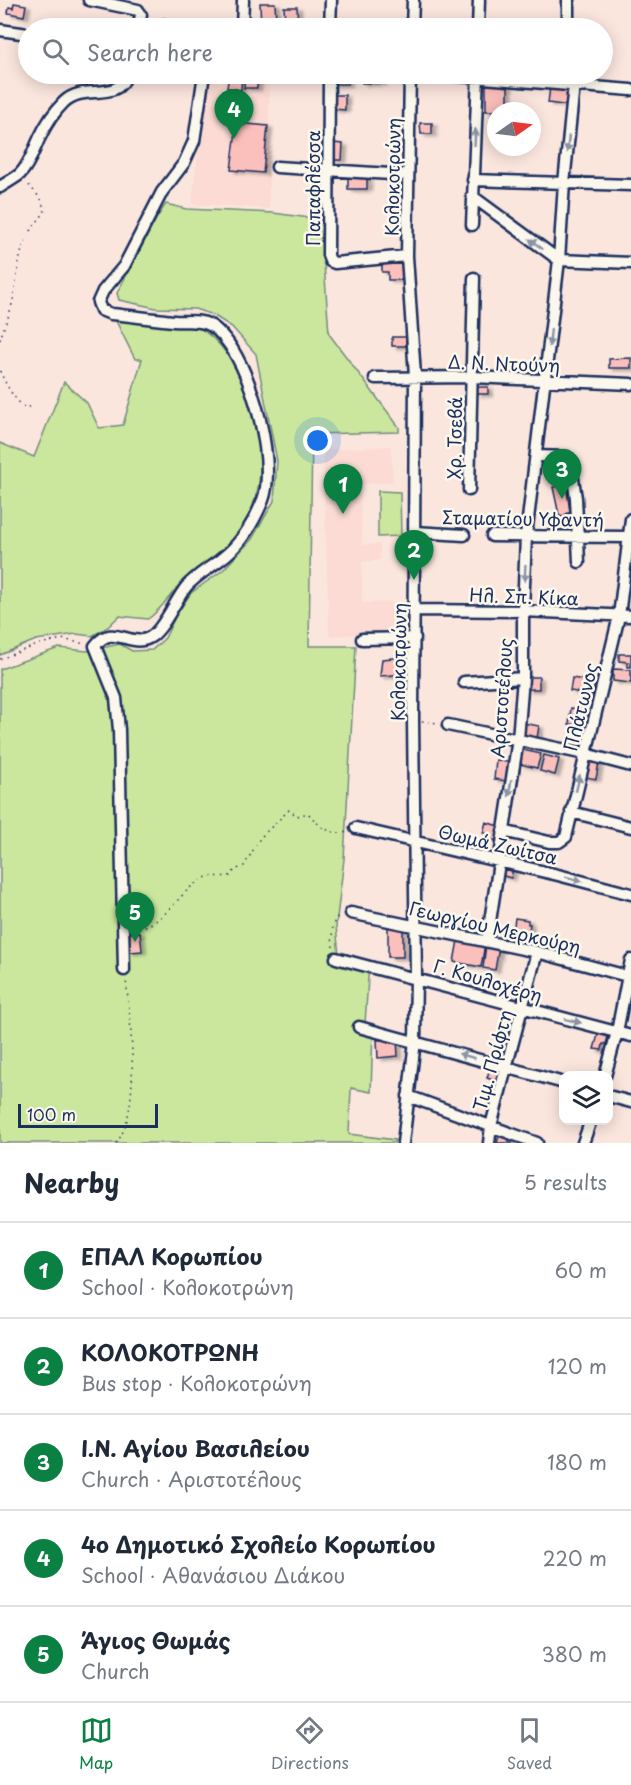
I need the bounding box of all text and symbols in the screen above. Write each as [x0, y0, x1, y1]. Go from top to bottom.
search box [18, 18, 613, 84]
icon: search [39, 35, 72, 68]
text: Search here [87, 35, 213, 68]
pin: 4 [214, 90, 254, 139]
north arrow [487, 102, 541, 156]
street label: Κολοκοτρώνη [377, 118, 407, 236]
one-way arrow [471, 128, 480, 147]
street label: Παπαφλέσσα [299, 130, 326, 246]
one-way arrow [563, 134, 573, 153]
one-way arrow [529, 238, 544, 250]
one-way arrow [546, 328, 555, 347]
street label: Δ. Ν. Ντούνη [448, 348, 560, 378]
street label: Χρ. Τσεβά [440, 396, 468, 479]
your location [303, 426, 332, 455]
pin: 3 [542, 450, 582, 499]
pin: 1 [324, 464, 362, 514]
street label: Σταματίου Υφαντή [442, 503, 604, 533]
pin: 2 [394, 530, 434, 580]
one-way arrow [520, 564, 529, 583]
street label: Ηλ. Σπ. Κίκα [469, 581, 579, 611]
street label: Κολοκοτρώνη [383, 603, 413, 721]
street label: Αριστοτέλους [483, 637, 519, 759]
street label: Πλάτωνος [556, 660, 604, 754]
one-way arrow [574, 774, 584, 792]
one-way arrow [505, 779, 514, 798]
street label: Θωμά Ζωίτσα [436, 817, 560, 871]
one-way arrow [565, 875, 583, 884]
pin: 5 [116, 892, 154, 942]
street label: Γεωργίου Μερκούρη [407, 894, 583, 960]
street label: Γ. Κουλοχέρη [430, 952, 546, 1008]
street label: Τιμ. Πρίφτη [465, 1006, 519, 1114]
one-way arrow [564, 1016, 582, 1026]
one-way arrow [458, 1051, 476, 1060]
map controls [559, 1071, 613, 1125]
button: layers [559, 1071, 613, 1125]
scale bar [18, 1101, 158, 1128]
text: 100 m [27, 1102, 76, 1126]
text: Nearby [24, 1163, 119, 1202]
text: 5 results [524, 1167, 607, 1197]
text: ΕΠΑΛ Κορωπίου [81, 1239, 263, 1272]
text: 1 [39, 1255, 48, 1285]
text: 60 m [555, 1255, 607, 1285]
text: School · Κολοκοτρώνη [81, 1272, 294, 1302]
text: ΚΟΛΟΚΟΤΡΩΝΗ [81, 1335, 259, 1368]
text: 2 [36, 1351, 51, 1381]
text: 120 m [548, 1351, 607, 1381]
text: Bus stop · Κολοκοτρώνη [81, 1368, 312, 1398]
text: Ι.Ν. Αγίου Βασιλείου [81, 1431, 310, 1464]
text: 3 [37, 1447, 50, 1477]
text: 180 m [547, 1447, 607, 1477]
text: Church · Αριστοτέλους [81, 1464, 302, 1494]
text: 4ο Δημοτικό Σχολείο Κορωπίου [81, 1527, 436, 1560]
text: 4 [37, 1543, 50, 1573]
text: 220 m [543, 1543, 607, 1573]
text: School · Αθανάσιου Διάκου [81, 1560, 345, 1590]
text: Άγιος Θωμάς [81, 1623, 230, 1656]
text: 5 [37, 1639, 50, 1669]
text: 380 m [541, 1639, 607, 1669]
text: Church [81, 1656, 150, 1686]
tab: Map [79, 1714, 113, 1774]
tab: Directions [271, 1714, 349, 1774]
tab: Saved [507, 1714, 552, 1774]

